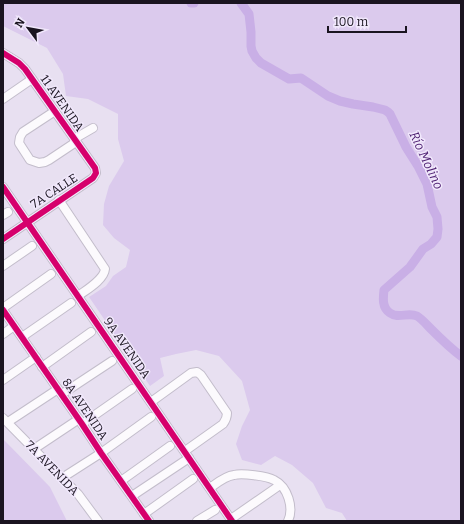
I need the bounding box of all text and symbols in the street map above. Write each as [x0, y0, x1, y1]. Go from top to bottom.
north arrow [8, 8, 48, 48]
scale bar [328, 8, 406, 34]
text: N [12, 15, 28, 30]
text: 100 m [334, 15, 369, 29]
street label: 11 AVENIDA [37, 72, 87, 134]
water label: Río Molino [407, 129, 446, 192]
street label: 7A CALLE [28, 171, 80, 211]
street label: 9A AVENIDA [101, 315, 153, 382]
street label: 8A AVENIDA [59, 376, 111, 443]
street label: 7A AVENIDA [23, 438, 82, 499]

